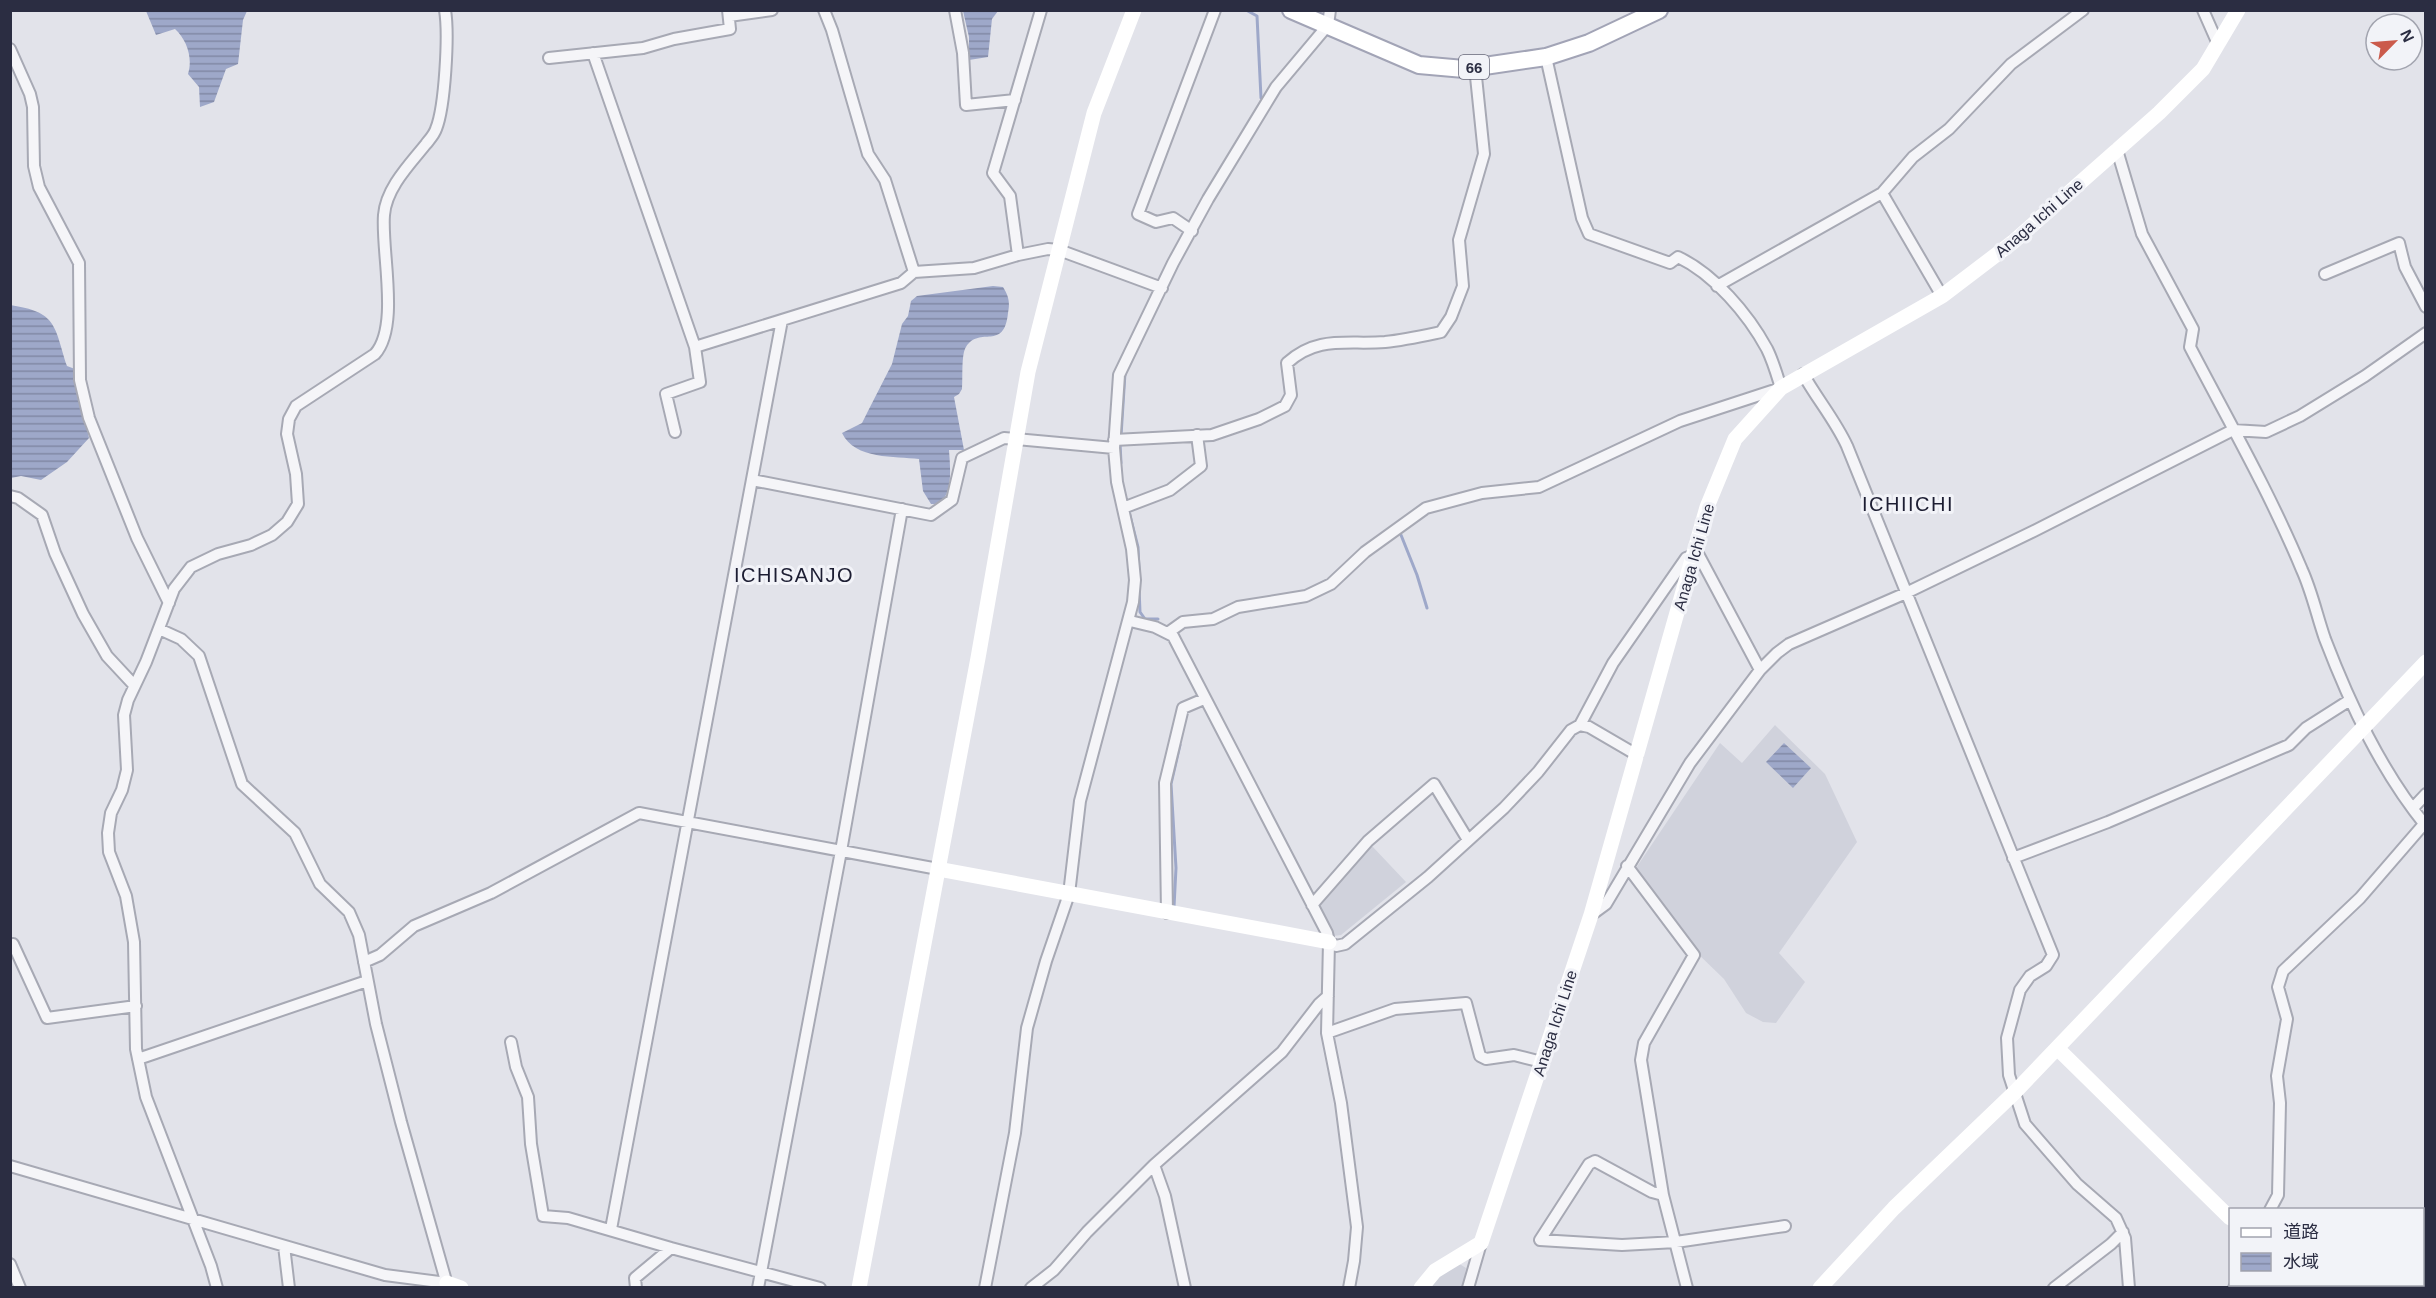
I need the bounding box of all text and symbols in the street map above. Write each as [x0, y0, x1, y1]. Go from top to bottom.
north arrow [2364, 12, 2424, 72]
text: N [2397, 27, 2417, 45]
road number: 66 [1459, 55, 1489, 79]
street label: Anaga Ichi Line [1992, 175, 2086, 261]
district label: ICHIICHI [1862, 493, 1954, 515]
street label: Anaga Ichi Line [1671, 502, 1717, 612]
district label: ICHISANJO [734, 564, 854, 586]
street label: Anaga Ichi Line [1530, 968, 1580, 1078]
legend [2229, 1208, 2424, 1286]
text: 道路 [2283, 1222, 2319, 1242]
text: 水域 [2283, 1252, 2319, 1272]

